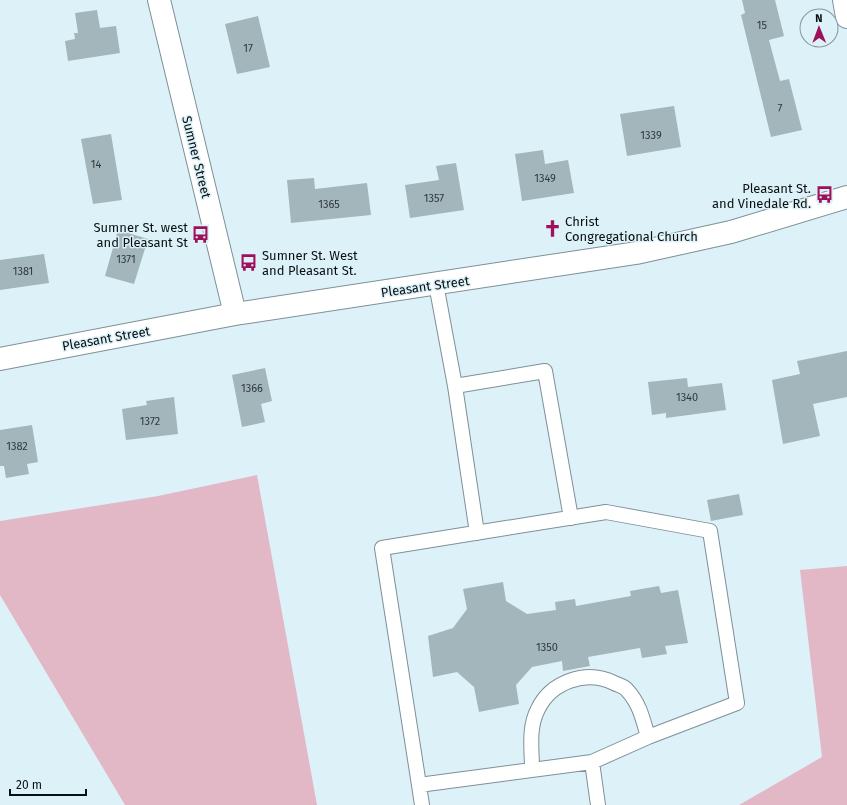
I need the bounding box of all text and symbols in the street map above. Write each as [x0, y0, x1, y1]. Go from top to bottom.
north arrow [799, 8, 839, 48]
text: N [815, 12, 823, 25]
house number: 15 [757, 19, 768, 32]
house number: 17 [243, 42, 253, 55]
house number: 7 [778, 102, 783, 115]
street label: Sumner Street [179, 114, 214, 200]
house number: 1339 [640, 129, 662, 142]
house number: 14 [91, 158, 101, 171]
house number: 1349 [534, 172, 556, 185]
place label: Pleasant St. and Vinedale Rd. [712, 181, 811, 211]
bus stop icon: Pleasant St. and Vinedale Rd. [814, 185, 834, 205]
house number: 1357 [424, 192, 444, 205]
house number: 1365 [318, 198, 340, 211]
place label: Christ Congregational Church [565, 214, 698, 244]
church icon: Christ Congregational Church [542, 218, 562, 238]
place label: Sumner St. west and Pleasant St [93, 220, 188, 250]
bus stop icon: Sumner St. west and Pleasant St [191, 224, 211, 244]
place label: Sumner St. West and Pleasant St. [262, 248, 358, 278]
bus stop icon: Sumner St. West and Pleasant St. [239, 252, 259, 272]
house number: 1371 [116, 253, 136, 266]
house number: 1381 [13, 265, 33, 278]
street label: Pleasant Street [380, 273, 471, 300]
street label: Pleasant Street [61, 323, 152, 354]
house number: 1366 [241, 382, 263, 395]
house number: 1340 [676, 391, 698, 404]
house number: 1372 [140, 415, 160, 428]
house number: 1382 [6, 440, 28, 453]
house number: 1350 [536, 641, 558, 654]
scale bar [10, 771, 86, 797]
text: 20 m [16, 778, 42, 792]

